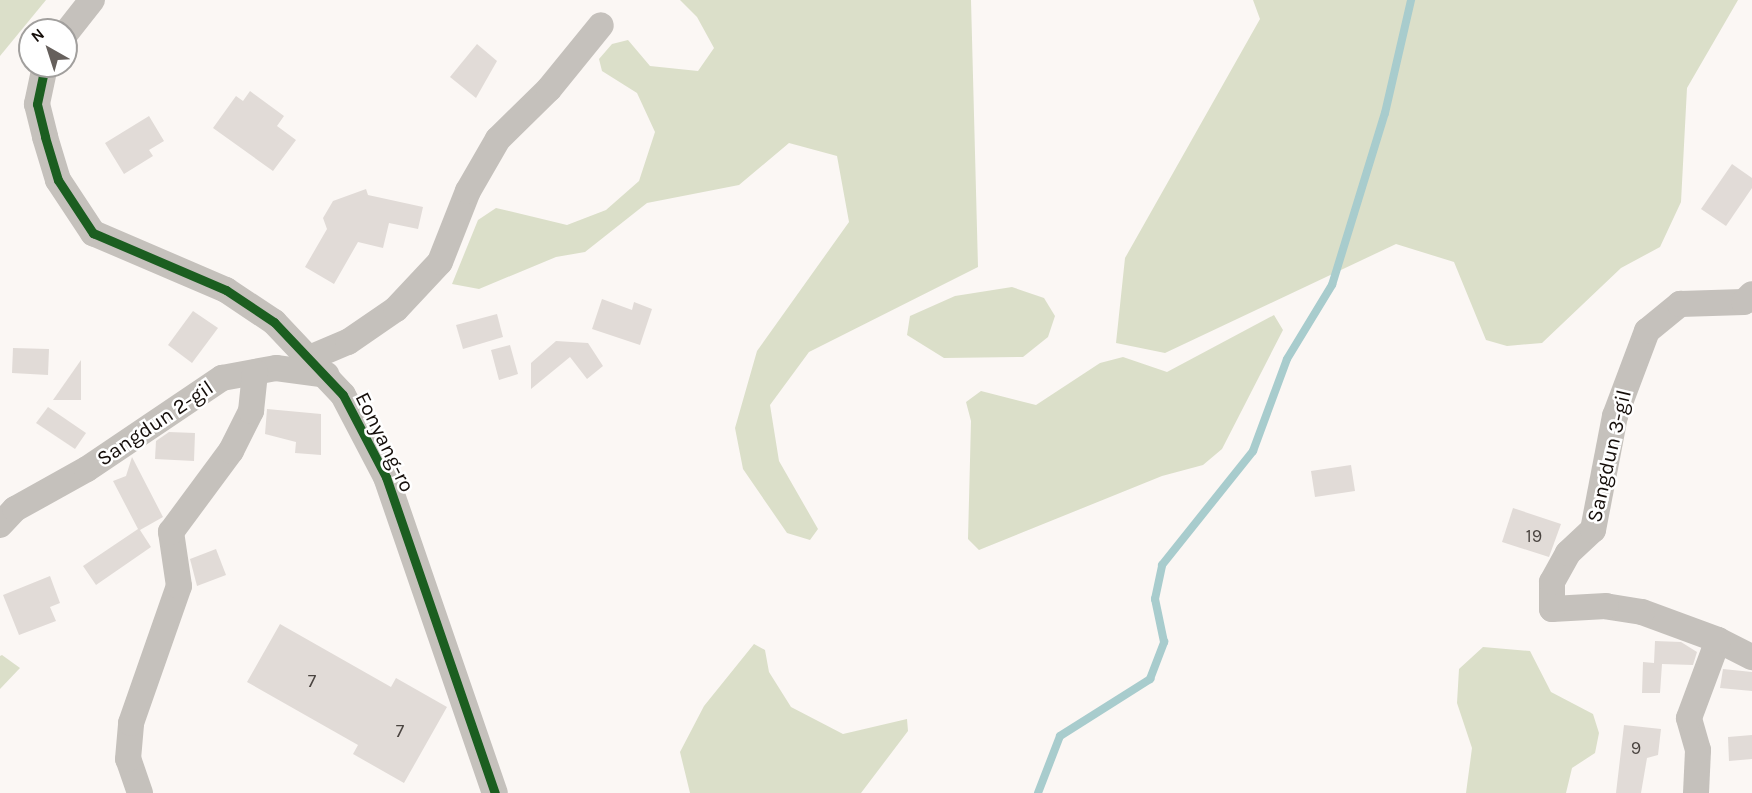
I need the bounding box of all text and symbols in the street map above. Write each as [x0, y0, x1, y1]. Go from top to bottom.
north arrow [18, 18, 78, 78]
text: N [27, 24, 48, 46]
street label: Sangdun 2-gil [92, 375, 218, 471]
street label: Sangdun 3-gil [1582, 387, 1636, 525]
street label: Eonyang-ro [350, 388, 420, 496]
house number: 19 [1526, 525, 1542, 547]
house number: 7 [308, 670, 316, 692]
house number: 7 [396, 720, 404, 742]
house number: 9 [1631, 737, 1641, 759]

